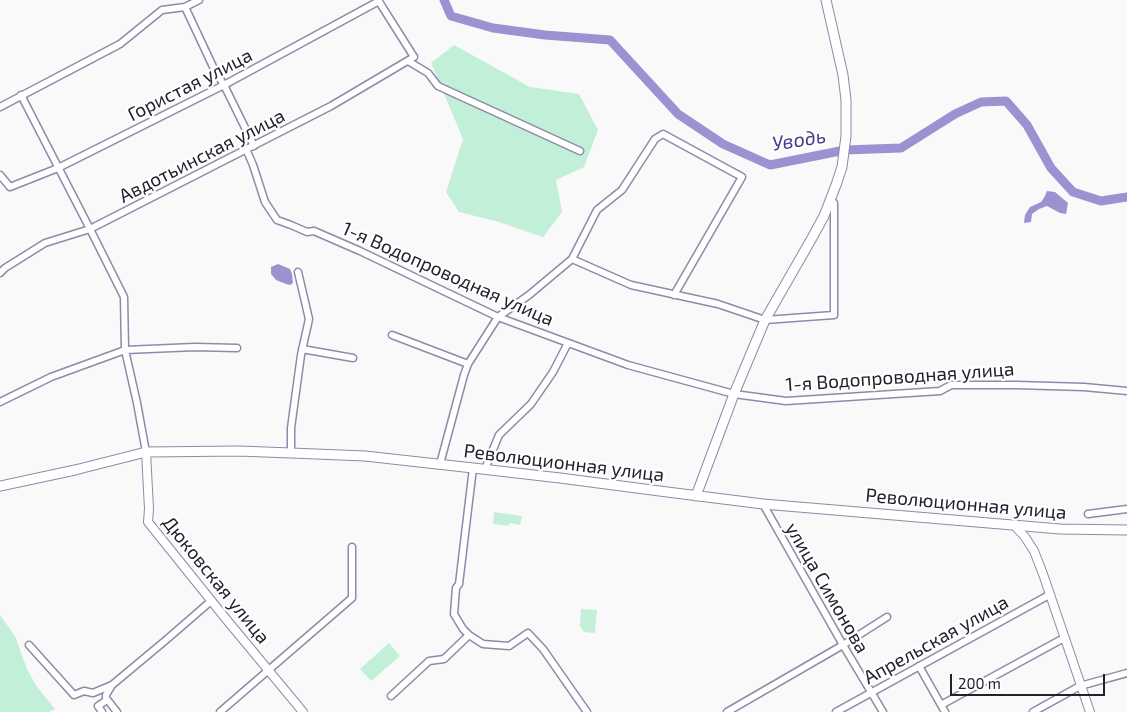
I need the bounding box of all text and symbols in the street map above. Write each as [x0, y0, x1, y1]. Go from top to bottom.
street label: Гористая улица [124, 44, 256, 126]
street label: Авдотьинская улица [115, 104, 289, 208]
water label: Уводь [770, 124, 828, 156]
street label: 1-я Водопроводная улица [339, 217, 557, 331]
street label: 1-я Водопроводная улица [785, 358, 1015, 396]
street label: Революционная улица [462, 439, 666, 487]
street label: Революционная улица [864, 484, 1068, 524]
street label: Дюковская улица [158, 512, 274, 648]
street label: улица Симонова [780, 519, 874, 657]
street label: Апрельская улица [860, 591, 1012, 689]
scale bar [952, 664, 1107, 696]
text: 200 m [958, 674, 1001, 692]

